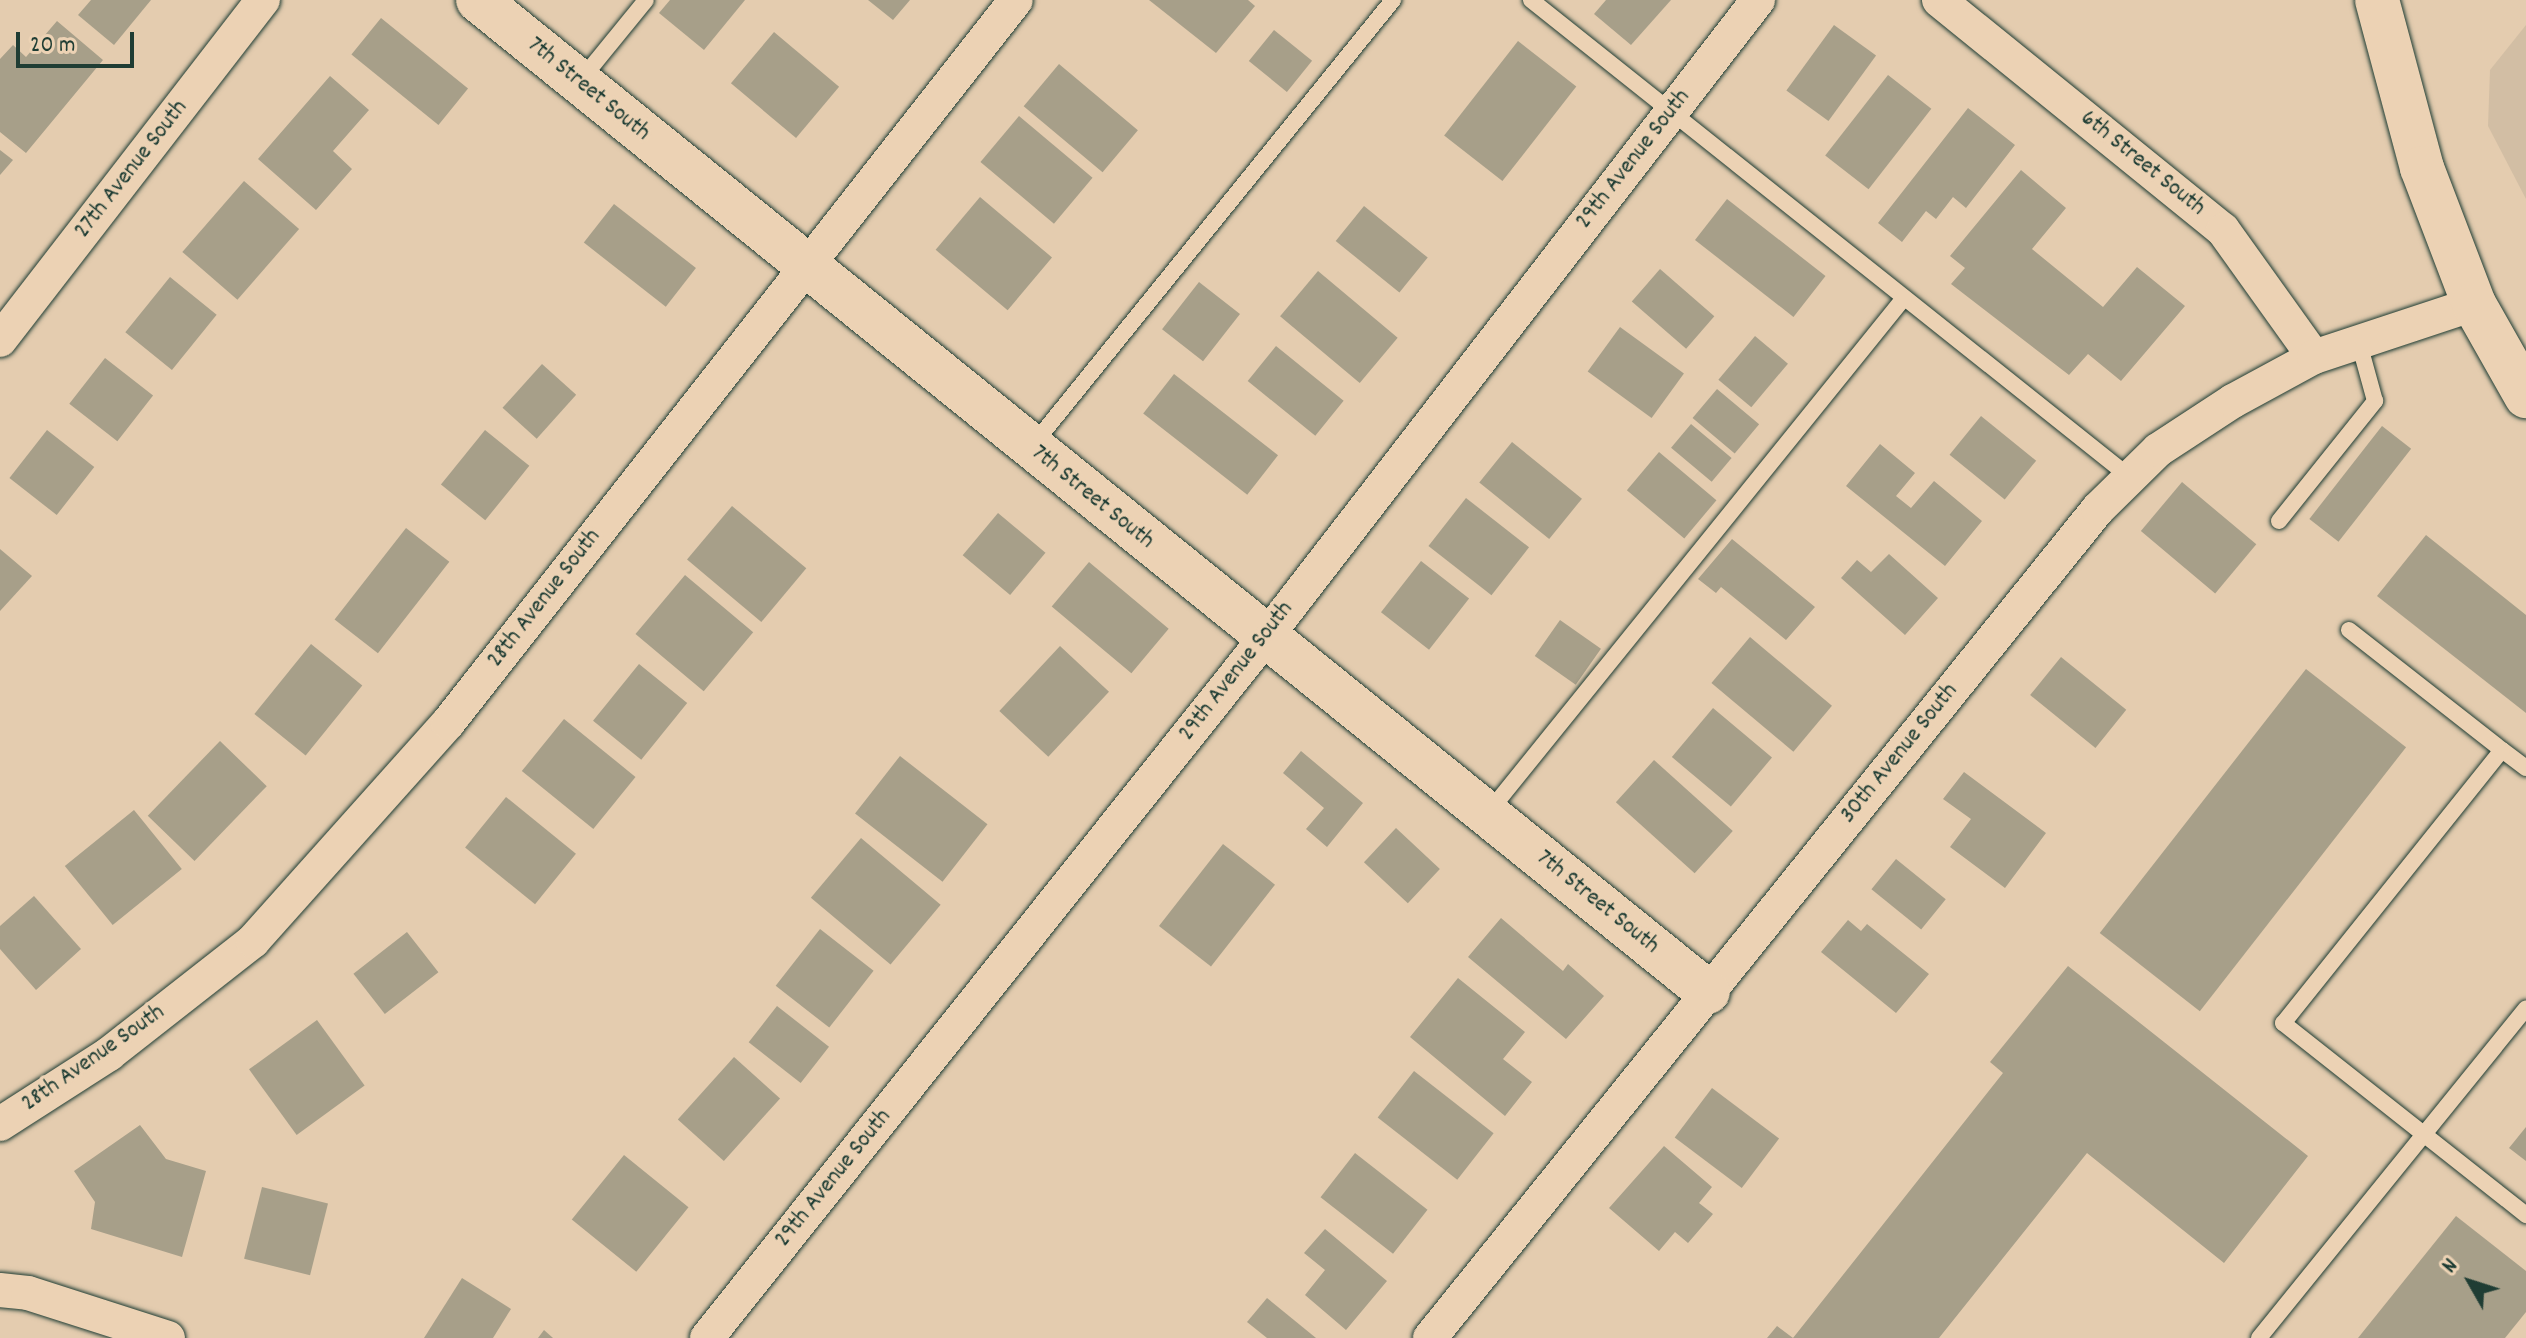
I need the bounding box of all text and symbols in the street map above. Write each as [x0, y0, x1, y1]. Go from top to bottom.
scale bar [20, 16, 138, 66]
text: 20 m [30, 29, 76, 63]
street label: 7th Street South [521, 32, 655, 148]
street label: 29th Avenue South [1570, 84, 1698, 236]
street label: 27th Avenue South [69, 95, 195, 245]
street label: 6th Street South [2074, 105, 2210, 223]
street label: 7th Street South [1025, 440, 1159, 556]
street label: 28th Avenue South [482, 524, 608, 674]
street label: 29th Avenue South [1173, 596, 1301, 748]
street label: 30th Avenue South [1835, 678, 1965, 830]
street label: 7th Street South [1530, 845, 1664, 961]
street label: 28th Avenue South [17, 999, 171, 1119]
street label: 29th Avenue South [769, 1104, 899, 1254]
north arrow [2430, 1242, 2510, 1322]
text: N [2435, 1253, 2466, 1281]

